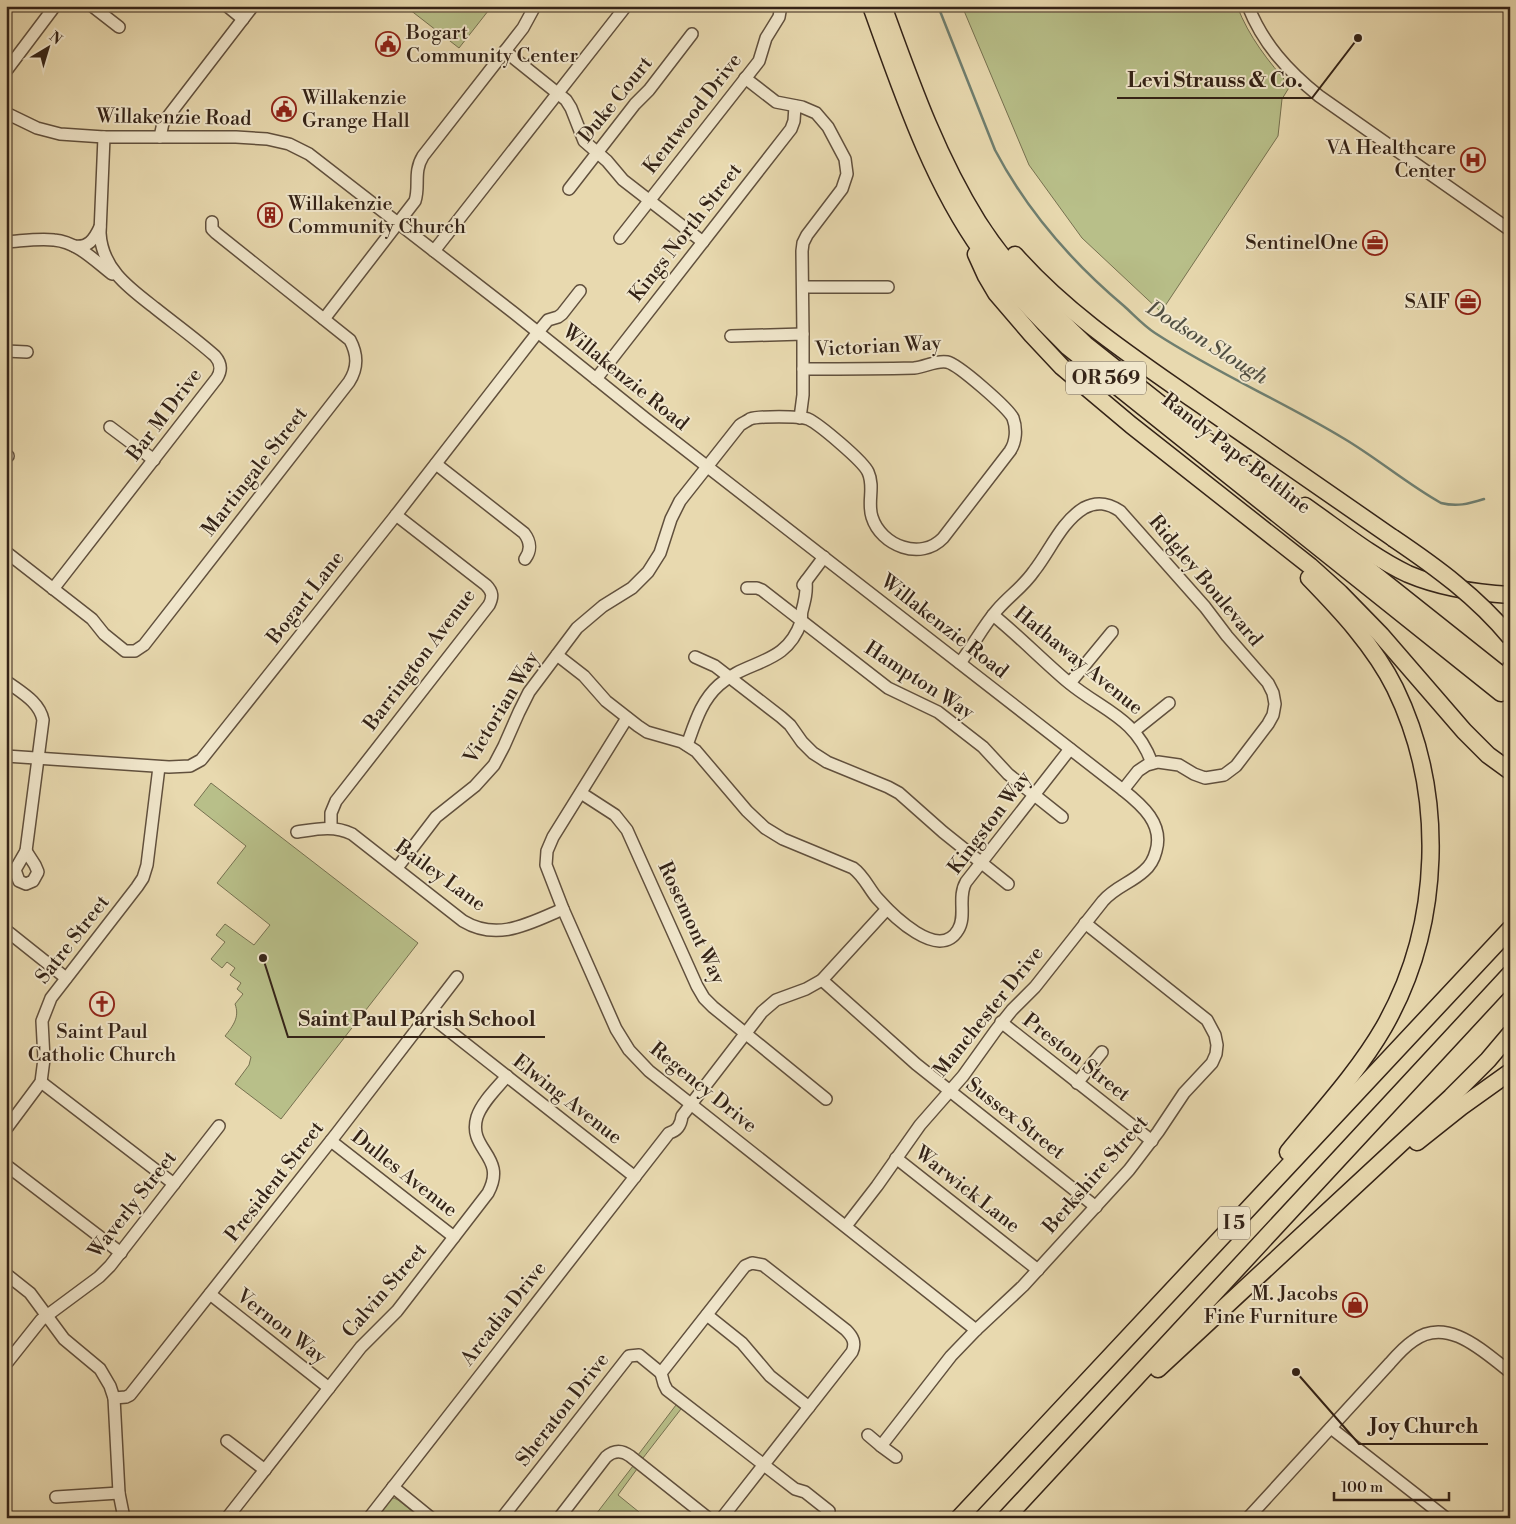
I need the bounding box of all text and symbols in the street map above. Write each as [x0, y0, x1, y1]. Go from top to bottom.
place label: Bogart Community Center [405, 21, 578, 69]
north arrow [22, 22, 72, 72]
text: N [45, 28, 65, 49]
public building icon: Bogart Community Center [375, 31, 401, 57]
street label: Kentwood Drive [638, 49, 748, 179]
street label: Duke Court [574, 52, 658, 148]
callout: Levi Strauss & Co. [1117, 62, 1312, 98]
text: Levi Strauss & Co. [1127, 68, 1303, 94]
place label: Willakenzie Grange Hall [301, 86, 410, 134]
public building icon: Willakenzie Grange Hall [271, 96, 297, 122]
street label: Willakenzie Road [95, 104, 252, 132]
place label: VA Healthcare Center [1325, 136, 1456, 184]
hospital icon: VA Healthcare Center [1460, 147, 1486, 173]
street label: Kings North Street [624, 159, 748, 307]
place label: Willakenzie Community Church [287, 192, 466, 240]
building icon: Willakenzie Community Church [257, 202, 283, 228]
office icon: SentinelOne [1362, 230, 1388, 256]
place label: SentinelOne [1245, 231, 1358, 256]
office icon: SAIF [1455, 289, 1481, 315]
place label: SAIF [1404, 290, 1450, 315]
water label: Dodson Slough [1141, 295, 1273, 391]
street label: Willakenzie Road [556, 319, 694, 437]
street label: Victorian Way [813, 331, 942, 363]
road number: OR 569 [1066, 362, 1146, 394]
street label: Bar M Drive [121, 364, 208, 467]
street label: Randy Papé Beltline [1156, 388, 1316, 520]
street label: Martingale Street [197, 402, 313, 542]
street label: Ridgley Boulevard [1143, 510, 1268, 652]
street label: Bogart Lane [261, 546, 350, 650]
street label: Willakenzie Road [874, 569, 1013, 685]
street label: Barrington Avenue [358, 584, 481, 737]
street label: Hathaway Avenue [1008, 601, 1148, 721]
street label: Hampton Way [859, 636, 979, 726]
street label: Victorian Way [458, 647, 545, 769]
street label: Kingston Way [943, 766, 1037, 880]
street label: Bailey Lane [389, 834, 490, 917]
street label: Rosemont Way [652, 858, 730, 988]
street label: Satre Street [31, 891, 115, 989]
street label: Manchester Drive [929, 941, 1049, 1083]
church icon: Saint Paul Catholic Church [89, 991, 115, 1017]
callout: Saint Paul Parish School [288, 1001, 545, 1037]
text: Saint Paul Parish School [298, 1007, 536, 1033]
street label: Preston Street [1017, 1008, 1135, 1108]
place label: Saint Paul Catholic Church [28, 1020, 176, 1068]
street label: Regency Drive [644, 1037, 762, 1139]
street label: Elwing Avenue [507, 1049, 627, 1151]
street label: Sussex Street [960, 1073, 1070, 1165]
street label: Berkshire Street [1037, 1111, 1154, 1240]
street label: President Street [220, 1117, 330, 1247]
street label: Dulles Avenue [346, 1125, 462, 1223]
street label: Warwick Lane [909, 1141, 1025, 1239]
street label: Waverly Street [83, 1146, 183, 1264]
road number: I 5 [1218, 1206, 1250, 1240]
street label: Calvin Street [337, 1239, 433, 1343]
street label: Arcadia Drive [455, 1257, 552, 1372]
place label: M. Jacobs Fine Furniture [1204, 1282, 1338, 1330]
street label: Vernon Way [230, 1283, 331, 1370]
shop icon: M. Jacobs Fine Furniture [1342, 1292, 1368, 1318]
street label: Sheraton Drive [511, 1348, 615, 1472]
callout: Joy Church [1359, 1408, 1488, 1444]
text: Joy Church [1367, 1414, 1478, 1440]
scale bar [1334, 1469, 1448, 1501]
text: 100 m [1341, 1478, 1383, 1497]

